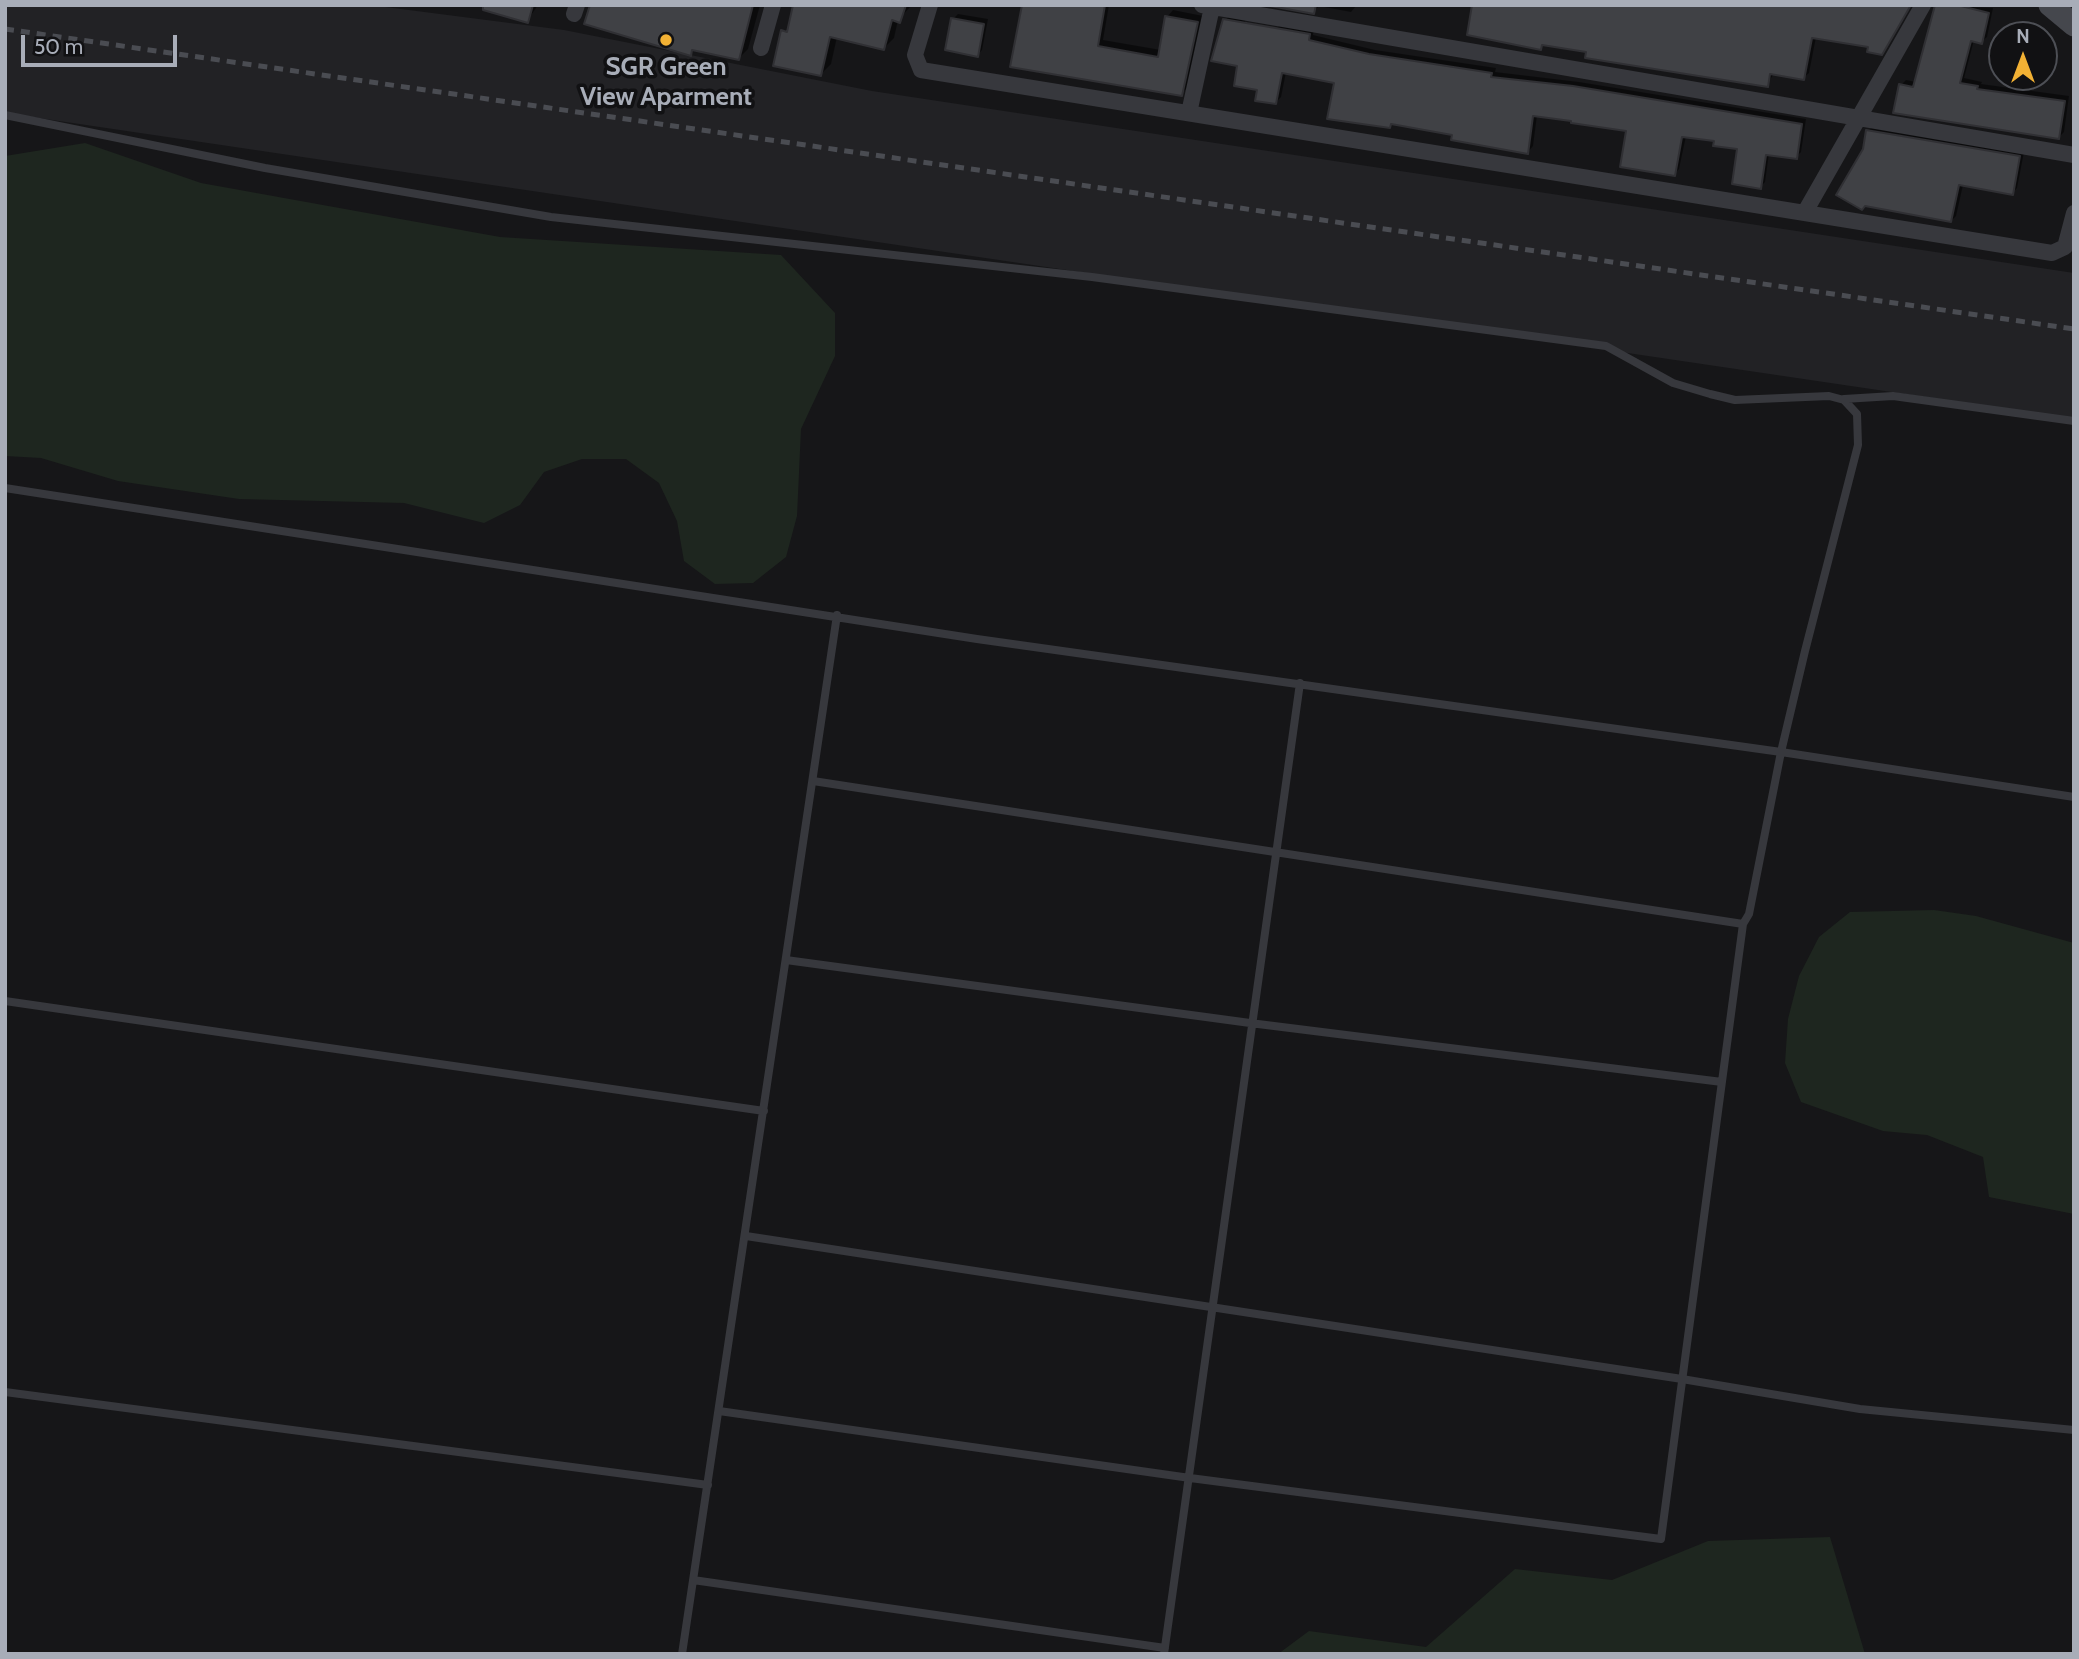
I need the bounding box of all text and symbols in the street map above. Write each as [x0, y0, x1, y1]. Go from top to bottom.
scale bar [24, 21, 180, 65]
north arrow [1988, 21, 2058, 91]
text: N [2016, 25, 2030, 48]
marker: SGR Green View Aparment [658, 32, 674, 48]
text: 50 m [34, 34, 83, 59]
place label: SGR Green View Aparment [580, 51, 752, 112]

